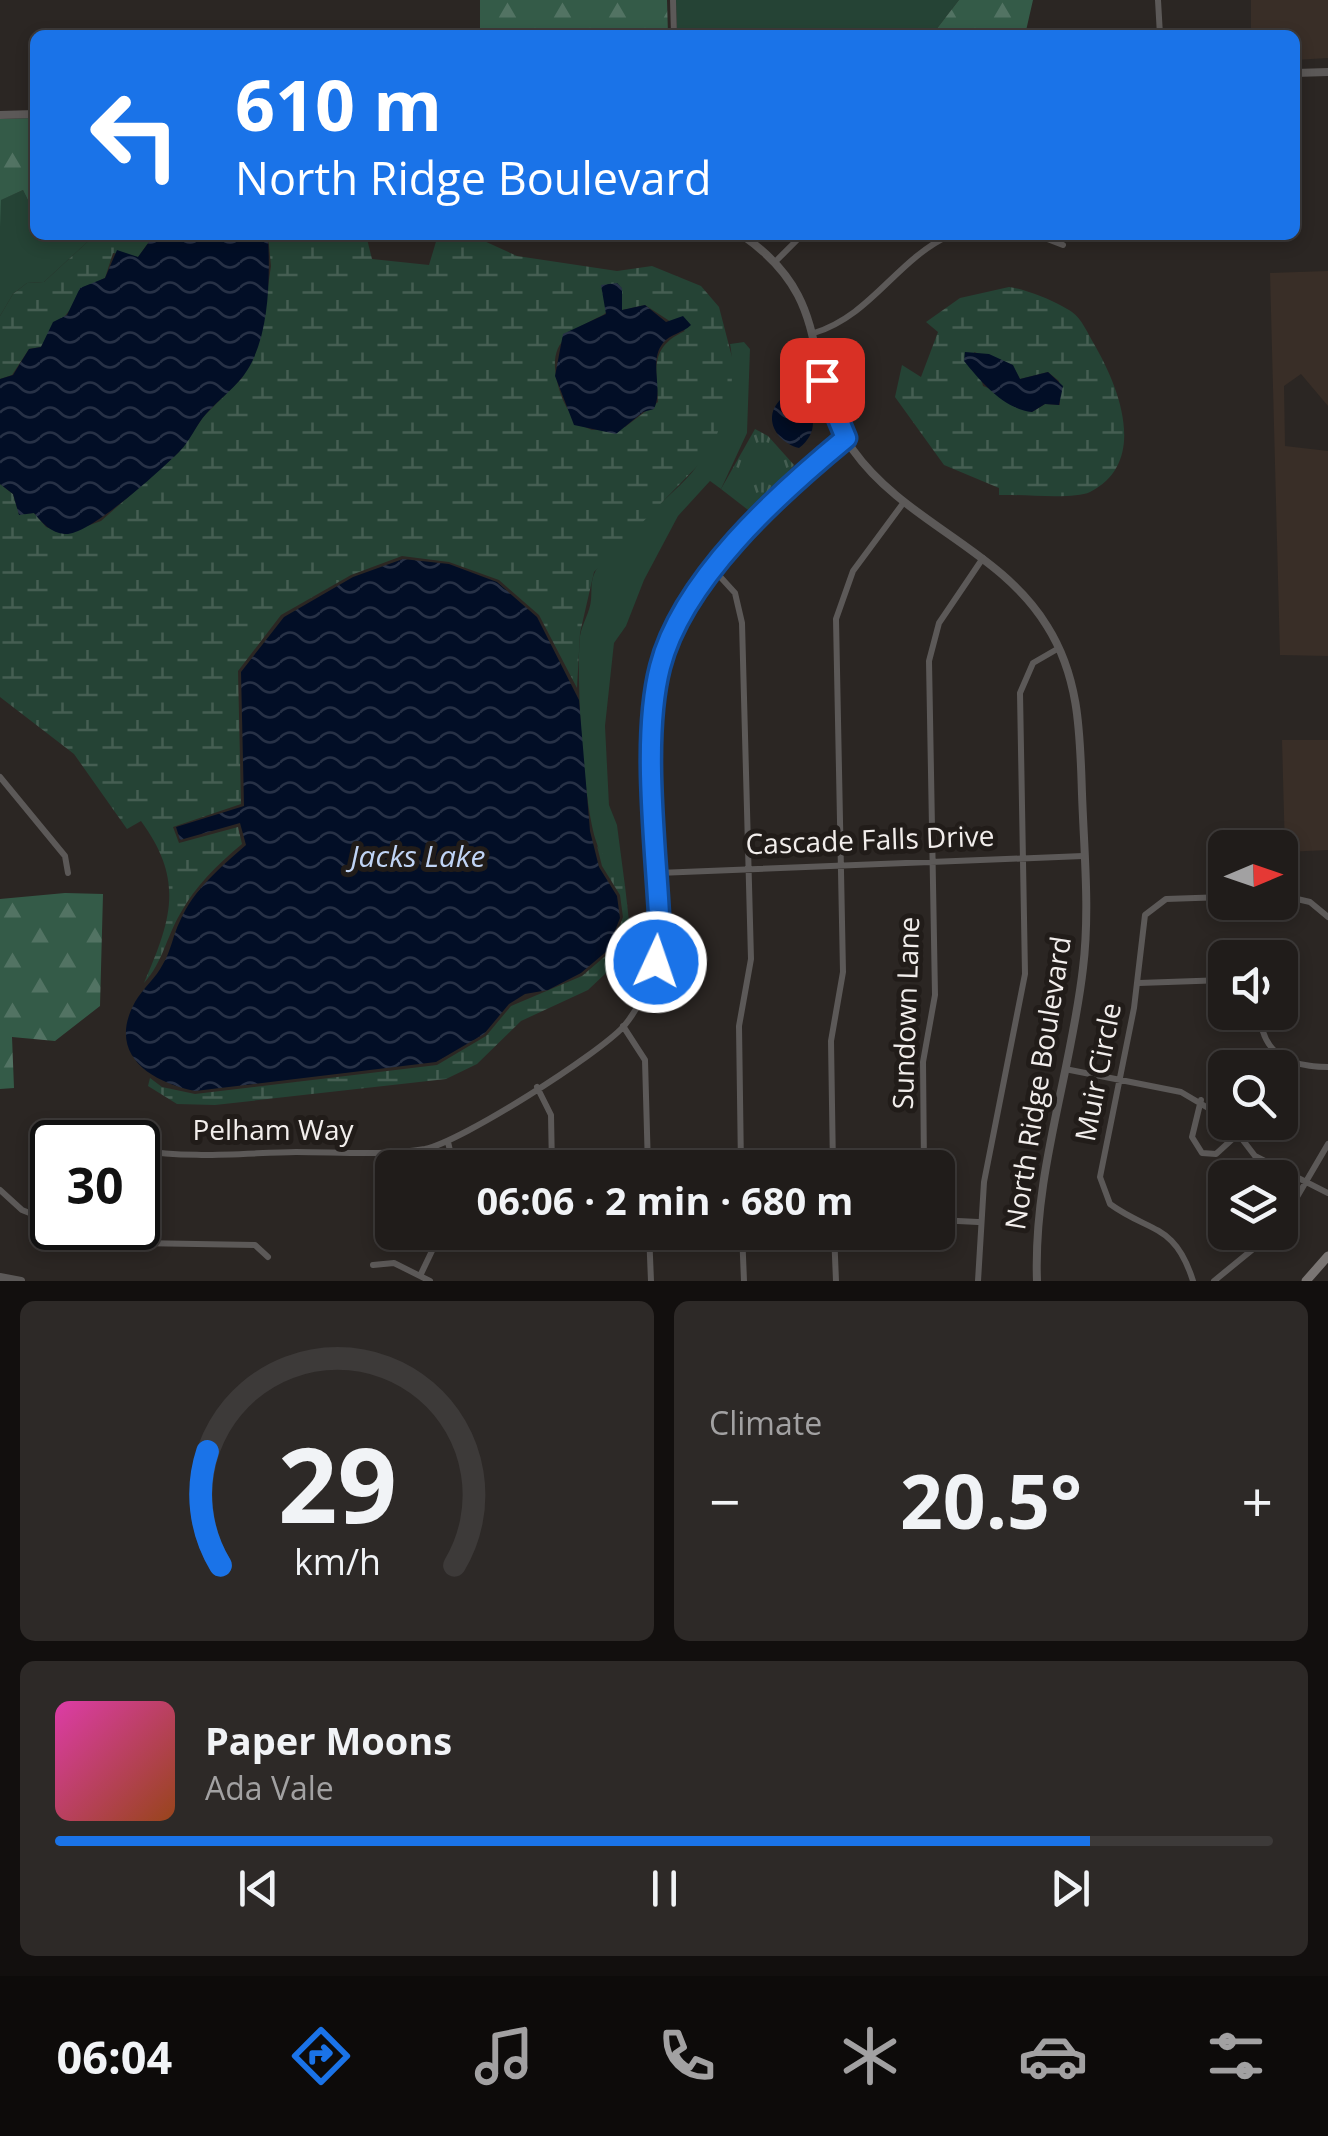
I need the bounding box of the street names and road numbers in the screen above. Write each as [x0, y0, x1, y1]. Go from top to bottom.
street label: Cascade Falls Drive [745, 816, 995, 862]
street label: Sundown Lane [883, 916, 927, 1110]
street label: North Ridge Boulevard [995, 933, 1079, 1232]
street label: Muir Circle [1065, 999, 1129, 1144]
street label: Pelham Way [193, 1110, 354, 1148]

